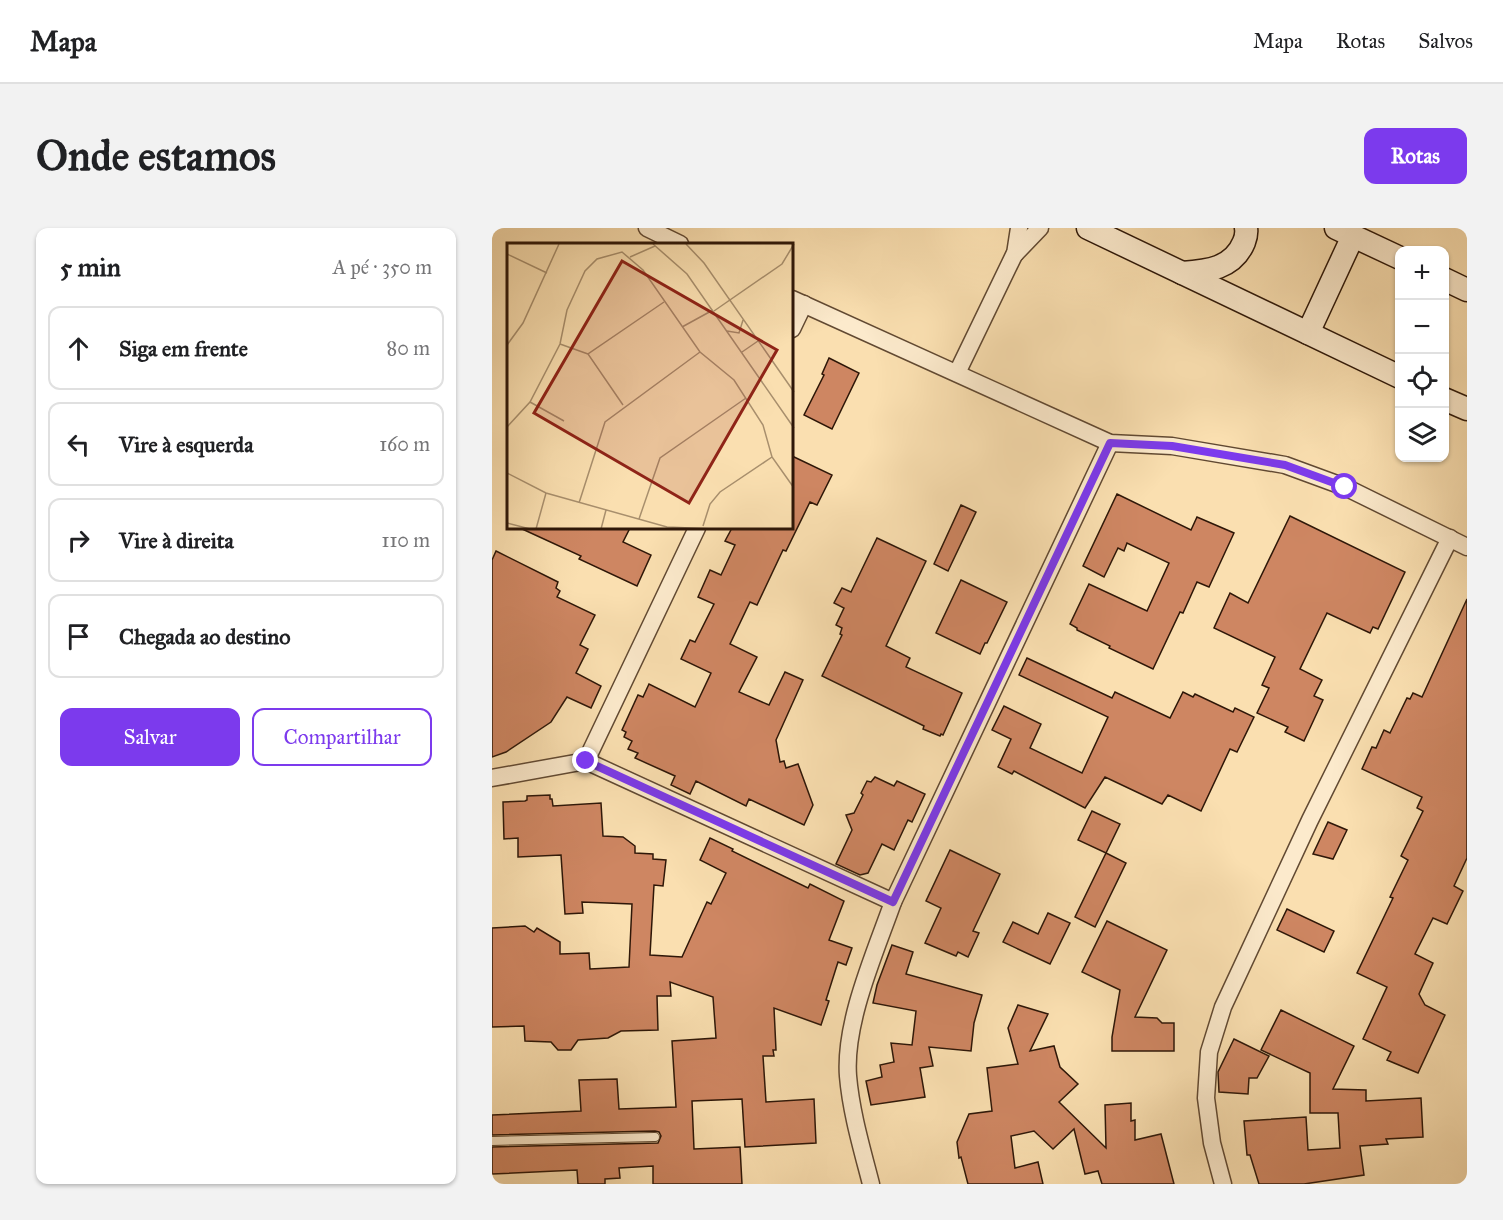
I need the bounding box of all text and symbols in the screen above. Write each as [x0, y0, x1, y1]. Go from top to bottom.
text: Mapa [30, 24, 97, 59]
text: Mapa [1253, 28, 1303, 54]
text: Rotas [1336, 28, 1385, 54]
text: Salvos [1418, 28, 1473, 54]
button: Rotas [1364, 128, 1467, 184]
text: Onde estamos [36, 130, 276, 182]
inset map [507, 243, 794, 530]
map controls [1395, 246, 1449, 462]
button: + [1395, 246, 1449, 300]
text: 5 min [60, 251, 121, 283]
text: A pé · 350 m [333, 255, 432, 279]
button: − [1395, 300, 1449, 354]
icon: ahead [62, 332, 95, 365]
text: Siga em frente [119, 335, 248, 362]
text: 80 m [387, 336, 430, 360]
button: locate [1395, 354, 1449, 408]
button: layers [1395, 408, 1449, 462]
icon: left [62, 428, 95, 461]
text: Vire à esquerda [119, 431, 253, 458]
text: 160 m [379, 432, 430, 456]
route start [1331, 473, 1357, 499]
icon: right [62, 524, 95, 557]
text: Vire à direita [119, 527, 234, 554]
text: 110 m [382, 528, 430, 552]
icon: arrive [62, 620, 95, 653]
text: Chegada ao destino [119, 623, 290, 650]
button: Salvar [60, 708, 240, 766]
button: Compartilhar [252, 708, 432, 766]
route end [572, 747, 598, 773]

